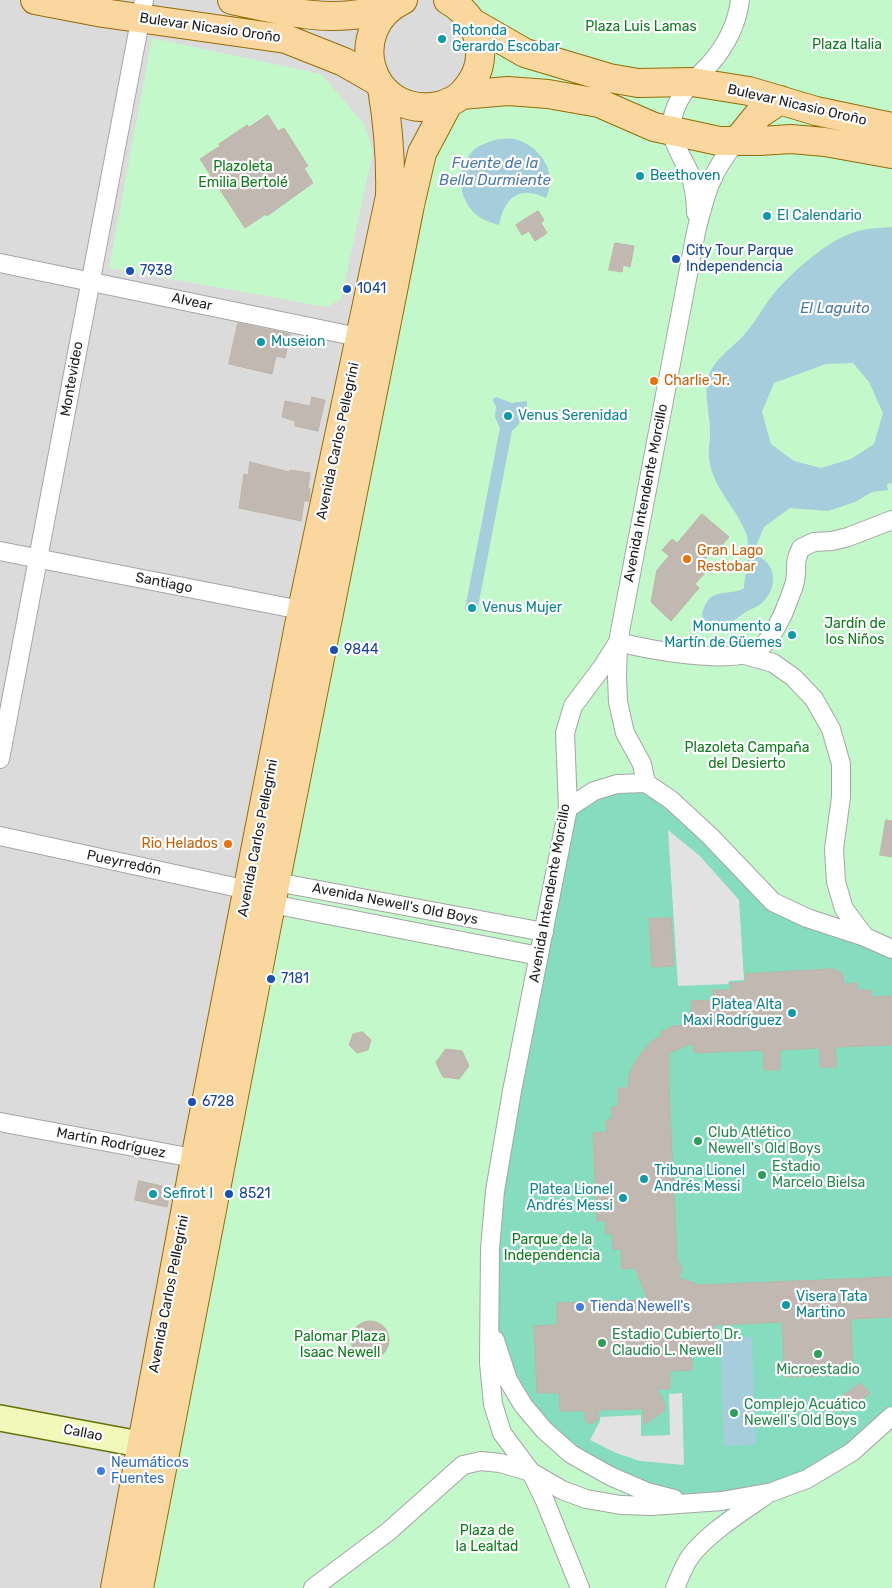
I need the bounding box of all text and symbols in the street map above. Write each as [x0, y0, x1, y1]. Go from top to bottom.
street label: Bulevar Nicasio Oroño [138, 10, 282, 46]
park label: Plaza Luis Lamas [585, 19, 697, 35]
place label: Rotonda Gerardo Escobar [452, 23, 560, 56]
marker: Rotonda Gerardo Escobar [436, 33, 448, 45]
park label: Plaza Italia [812, 37, 882, 53]
street label: Bulevar Nicasio Oroño [726, 81, 868, 129]
water label: Fuente de la Bella Durmiente [439, 155, 551, 190]
park label: Plazoleta Emilia Bertolé [198, 159, 288, 192]
place label: Beethoven [650, 168, 721, 184]
marker: Beethoven [634, 170, 646, 182]
place label: El Calendario [777, 208, 862, 224]
marker: El Calendario [761, 210, 773, 222]
place label: City Tour Parque Independencia [686, 243, 794, 276]
marker: City Tour Parque Independencia [670, 253, 682, 265]
place label: 7938 [140, 263, 173, 279]
marker: 7938 [124, 265, 136, 277]
place label: 1041 [357, 281, 386, 297]
marker: 1041 [341, 283, 353, 295]
street label: Alvear [170, 290, 214, 314]
water label: El Laguito [800, 300, 870, 318]
place label: Museion [271, 334, 325, 350]
marker: Museion [255, 336, 267, 348]
street label: Montevideo [57, 340, 87, 418]
street label: Avenida Carlos Pellegrini [313, 361, 363, 521]
place label: Charlie Jr. [664, 373, 730, 389]
marker: Charlie Jr. [648, 375, 660, 387]
street label: Avenida Intendente Morcillo [620, 402, 672, 584]
place label: Venus Serenidad [518, 408, 628, 424]
marker: Venus Serenidad [502, 410, 514, 422]
place label: Gran Lago Restobar [697, 543, 763, 576]
marker: Gran Lago Restobar [681, 553, 693, 565]
street label: Santiago [134, 569, 194, 597]
place label: Venus Mujer [482, 600, 562, 616]
marker: Venus Mujer [466, 602, 478, 614]
park label: Jardín de los Niños [824, 616, 886, 648]
place label: Monumento a Martín de Güemes [664, 619, 782, 652]
marker: Monumento a Martín de Güemes [786, 629, 798, 641]
place label: 9844 [344, 642, 379, 658]
marker: 9844 [328, 644, 340, 656]
park label: Plazoleta Campaña del Desierto [685, 740, 809, 772]
street label: Avenida Carlos Pellegrini [234, 758, 282, 918]
street label: Avenida Intendente Morcillo [526, 802, 574, 984]
place label: Rio Helados [142, 836, 218, 852]
marker: Rio Helados [222, 838, 234, 850]
street label: Pueyrredón [85, 847, 163, 879]
street label: Avenida Newell's Old Boys [311, 880, 479, 928]
place label: 7181 [281, 971, 309, 987]
marker: 7181 [265, 973, 277, 985]
place label: Platea Alta Maxi Rodríguez [683, 997, 782, 1030]
marker: Platea Alta Maxi Rodríguez [786, 1007, 798, 1019]
place label: 6728 [202, 1094, 234, 1110]
marker: 6728 [186, 1096, 198, 1108]
street label: Martín Rodríguez [55, 1124, 167, 1162]
place label: Club Atlético Newell's Old Boys [708, 1125, 821, 1158]
marker: Club Atlético Newell's Old Boys [692, 1135, 704, 1147]
place label: Estadio Marcelo Bielsa [772, 1159, 865, 1192]
place label: Tribuna Lionel Andrés Messi [654, 1163, 745, 1196]
marker: Estadio Marcelo Bielsa [756, 1169, 768, 1181]
marker: Tribuna Lionel Andrés Messi [638, 1173, 650, 1185]
place label: Platea Lionel Andrés Messi [527, 1182, 613, 1214]
place label: Sefirot I [163, 1186, 213, 1202]
place label: 8521 [239, 1186, 270, 1202]
marker: Sefirot I [147, 1188, 159, 1200]
marker: 8521 [223, 1188, 235, 1200]
marker: Platea Lionel Andrés Messi [617, 1192, 629, 1204]
street label: Avenida Carlos Pellegrini [145, 1214, 193, 1374]
park label: Parque de la Independencia [504, 1232, 600, 1264]
place label: Visera Tata Martino [796, 1289, 868, 1321]
place label: Tienda Newell's [590, 1299, 690, 1315]
marker: Visera Tata Martino [780, 1299, 792, 1311]
marker: Tienda Newell's [574, 1301, 586, 1313]
place label: Estadio Cubierto Dr. Claudio L. Newell [612, 1327, 741, 1360]
park label: Palomar Plaza Isaac Newell [294, 1329, 386, 1361]
marker: Estadio Cubierto Dr. Claudio L. Newell [596, 1337, 608, 1349]
marker: Microestadio [812, 1348, 824, 1360]
place label: Microestadio [776, 1362, 860, 1378]
place label: Complejo Acuático Newell's Old Boys [744, 1397, 866, 1430]
marker: Complejo Acuático Newell's Old Boys [728, 1407, 740, 1419]
street label: Callao [62, 1421, 104, 1445]
place label: Neumáticos Fuentes [111, 1455, 189, 1488]
marker: Neumáticos Fuentes [95, 1465, 107, 1477]
park label: Plaza de la Lealtad [456, 1523, 518, 1555]

